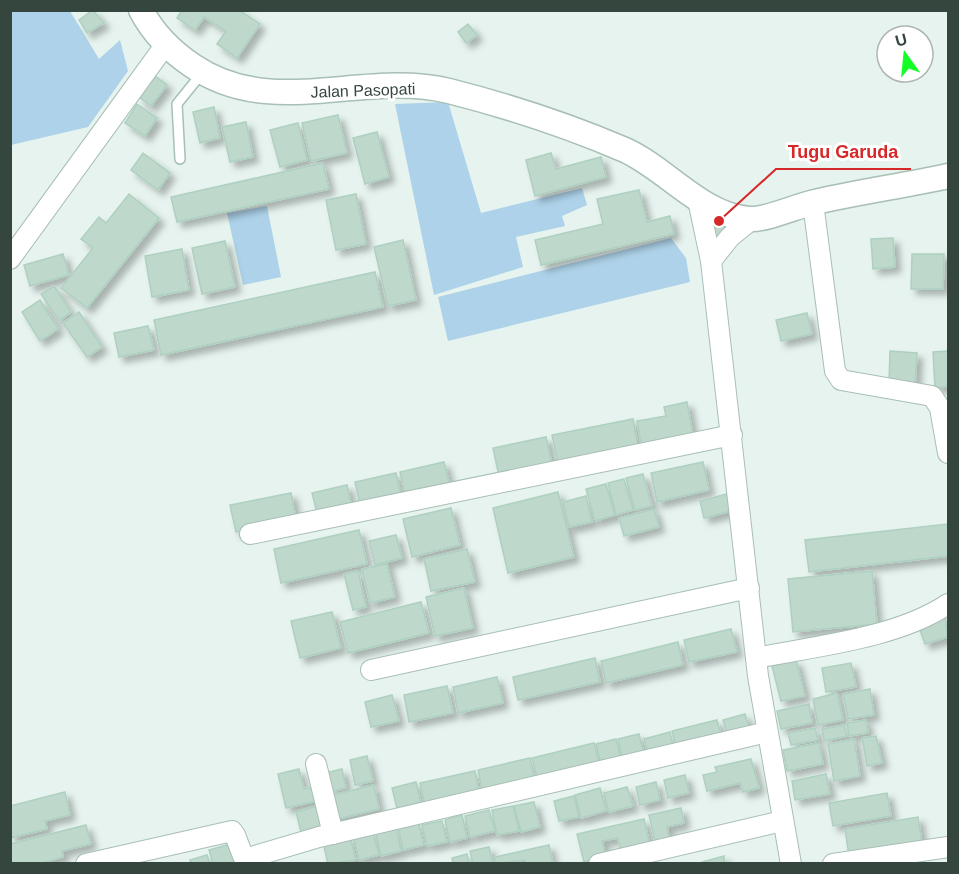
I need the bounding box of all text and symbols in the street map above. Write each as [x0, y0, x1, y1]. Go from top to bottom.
north arrow [875, 24, 935, 84]
text: U [893, 30, 909, 50]
street label: Jalan Pasopati [310, 80, 416, 101]
callout: Tugu Garuda [776, 133, 911, 169]
text: Tugu Garuda [788, 142, 899, 162]

